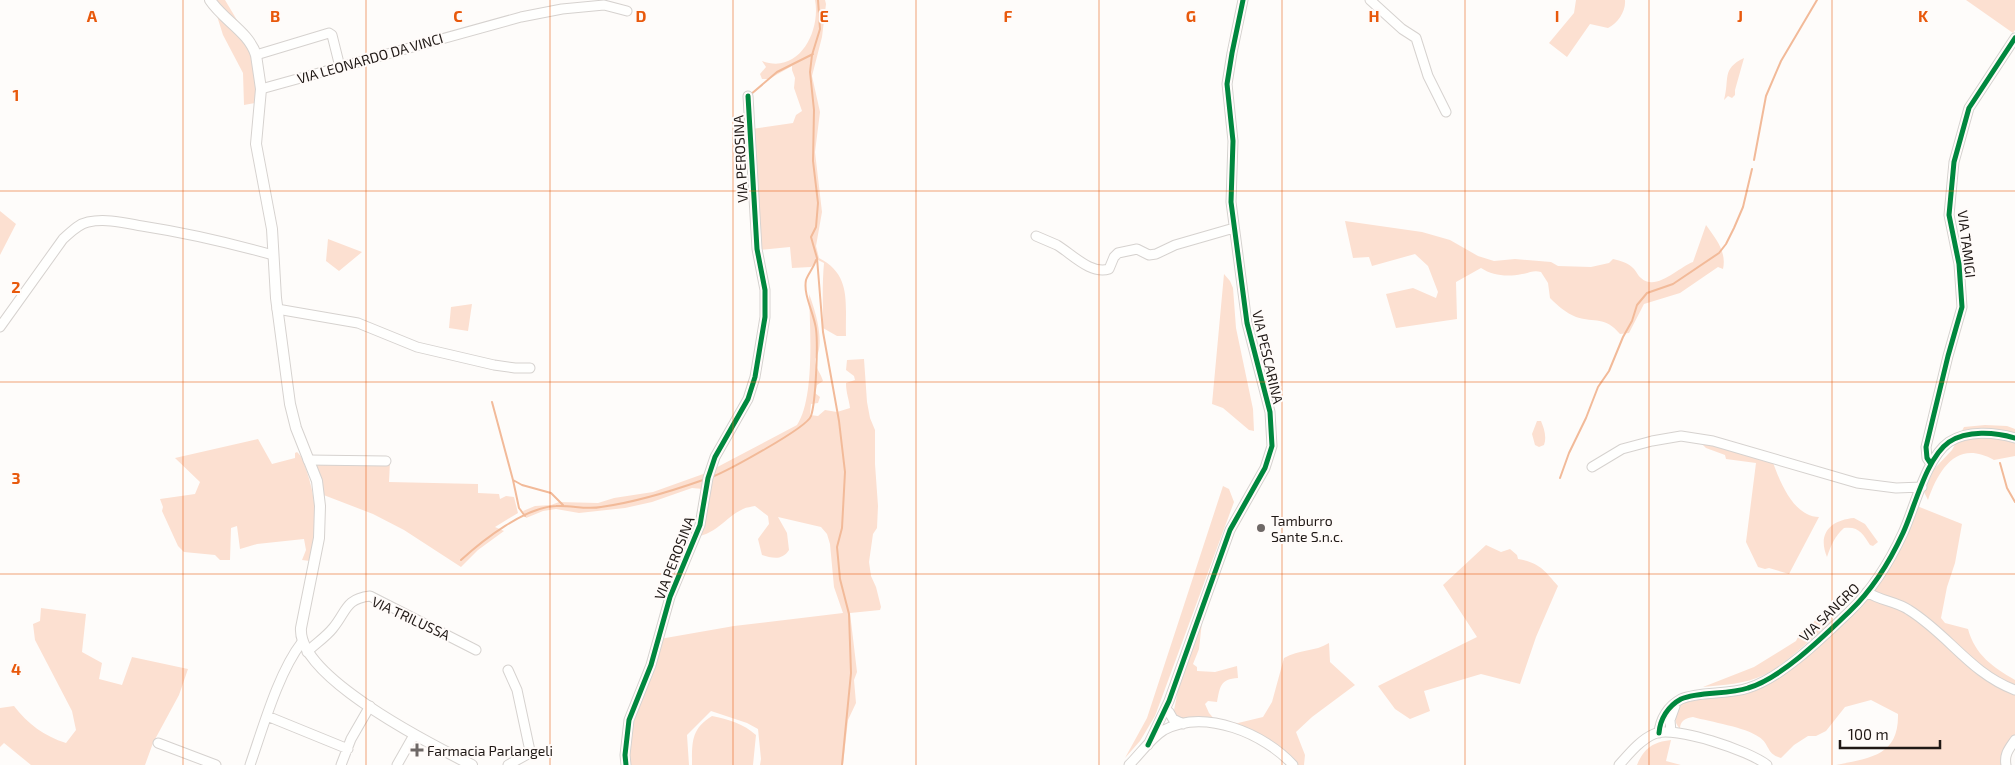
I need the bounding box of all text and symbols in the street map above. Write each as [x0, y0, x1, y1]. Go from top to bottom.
text: A [87, 6, 98, 25]
text: B [270, 6, 280, 25]
text: C [453, 6, 463, 25]
text: D [636, 6, 647, 25]
text: E [819, 6, 829, 25]
text: F [1004, 6, 1013, 25]
text: G [1186, 6, 1196, 25]
text: H [1368, 6, 1380, 25]
text: I [1555, 6, 1559, 25]
text: J [1737, 6, 1743, 25]
text: K [1918, 6, 1929, 25]
street label: VIA LEONARDO DA VINCI [295, 29, 445, 87]
text: 1 [13, 85, 19, 104]
street label: VIA PEROSINA [729, 114, 751, 203]
street label: VIA TAMIGI [1954, 209, 1980, 279]
text: 2 [11, 277, 21, 296]
street label: VIA PESCARINA [1249, 309, 1287, 406]
text: 3 [11, 468, 21, 487]
place label: Tamburro Sante S.n.c. [1271, 512, 1343, 545]
street label: VIA PEROSINA [650, 514, 698, 602]
marker: Tamburro Sante S.n.c. [1255, 522, 1267, 534]
street label: VIA SANGRO [1795, 579, 1863, 645]
street label: VIA TRILUSSA [369, 592, 453, 644]
text: 4 [11, 659, 21, 678]
scale bar [1840, 718, 1940, 750]
text: 100 m [1848, 725, 1889, 743]
place label: Farmacia Parlangeli [427, 742, 553, 759]
marker: Farmacia Parlangeli [411, 744, 423, 756]

